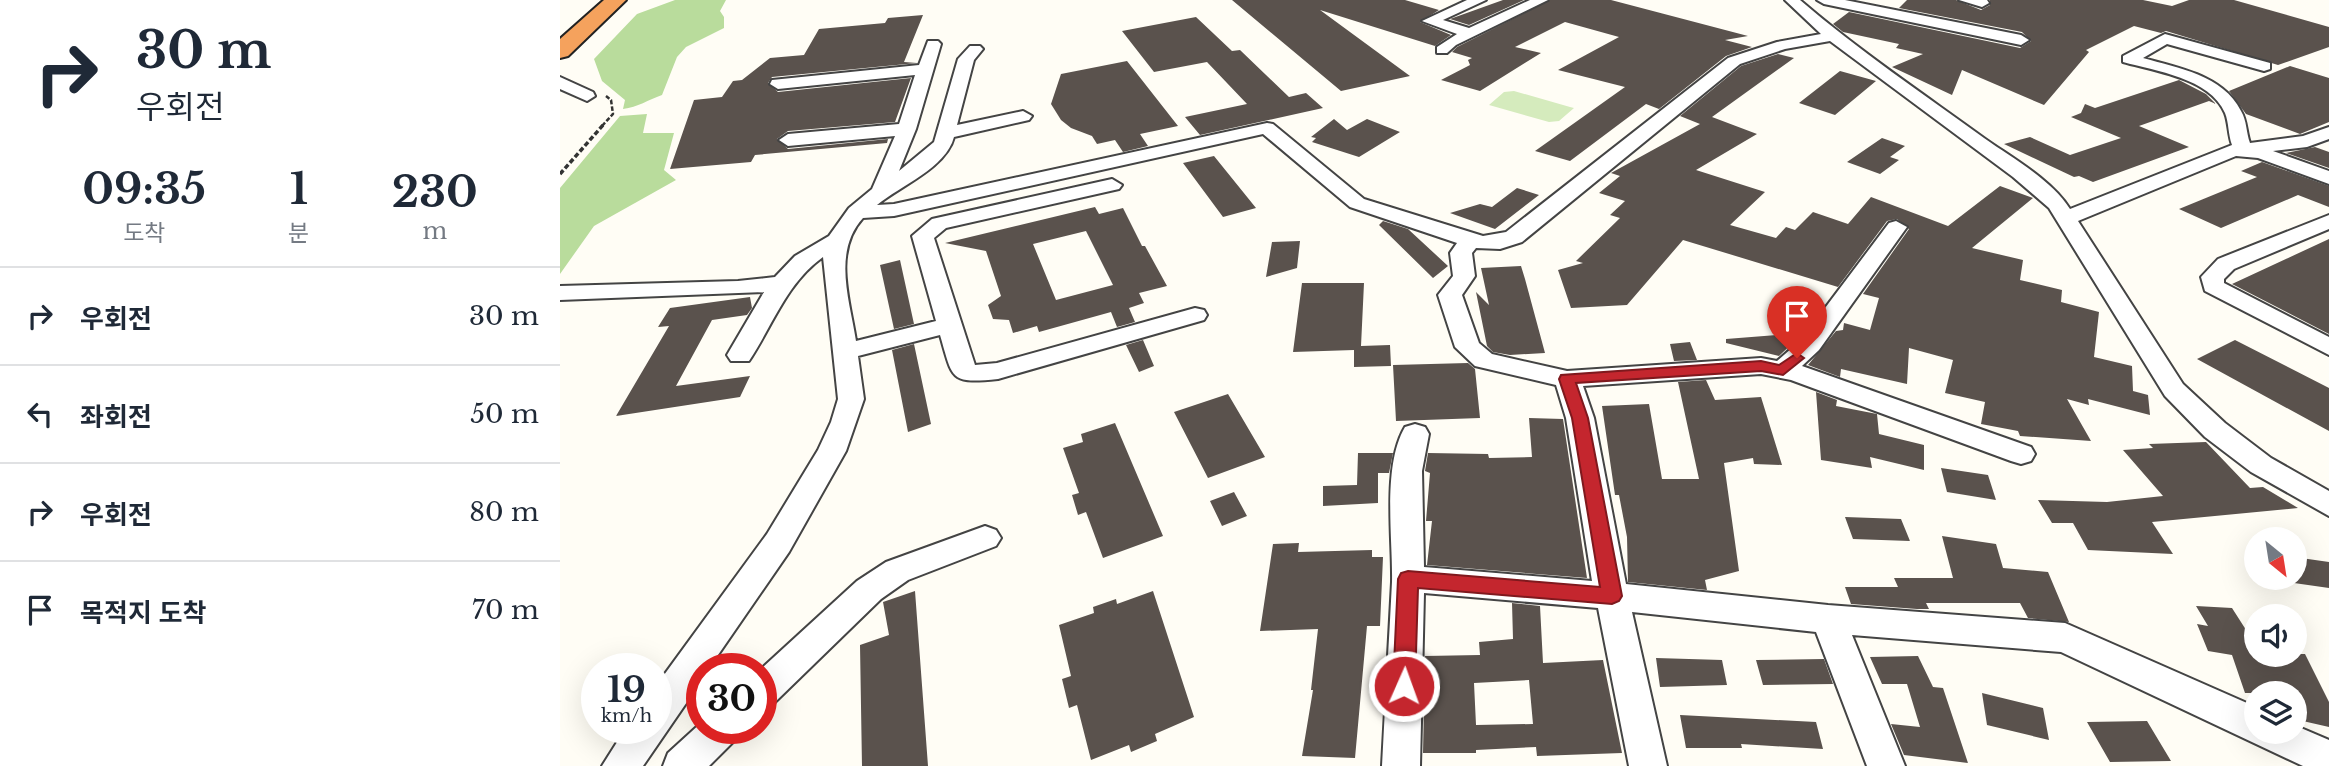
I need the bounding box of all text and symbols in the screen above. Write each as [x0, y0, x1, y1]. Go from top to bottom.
text: 30 m [136, 20, 271, 81]
icon: right [21, 28, 112, 119]
text: 우회전 [136, 87, 224, 127]
text: 09:35 [82, 163, 206, 215]
text: 1 [290, 163, 308, 215]
text: 230 [392, 166, 478, 218]
text: m [422, 217, 447, 245]
text: 도착 [123, 219, 165, 247]
text: 분 [288, 219, 310, 247]
pin [1767, 286, 1827, 358]
icon: right [21, 297, 59, 335]
icon: arrive [1778, 297, 1816, 335]
text: 30 m [469, 300, 539, 332]
text: 우회전 [80, 303, 152, 335]
icon: left [21, 395, 59, 433]
text: 50 m [470, 398, 539, 430]
text: 좌회전 [80, 401, 152, 433]
icon: right [21, 493, 59, 531]
text: 80 m [469, 496, 539, 528]
text: 우회전 [80, 499, 152, 531]
north arrow [2244, 527, 2306, 590]
map controls [2244, 527, 2307, 744]
icon: arrive [21, 591, 59, 629]
text: 70 m [472, 594, 539, 626]
text: 목적지 도착 [80, 597, 207, 629]
button: sound [2244, 604, 2307, 667]
position arrow [1367, 649, 1441, 723]
speed limit sign: 30 [686, 653, 777, 744]
text: 19 [607, 668, 646, 711]
button: layers [2244, 681, 2307, 744]
text: km/h [601, 705, 652, 727]

